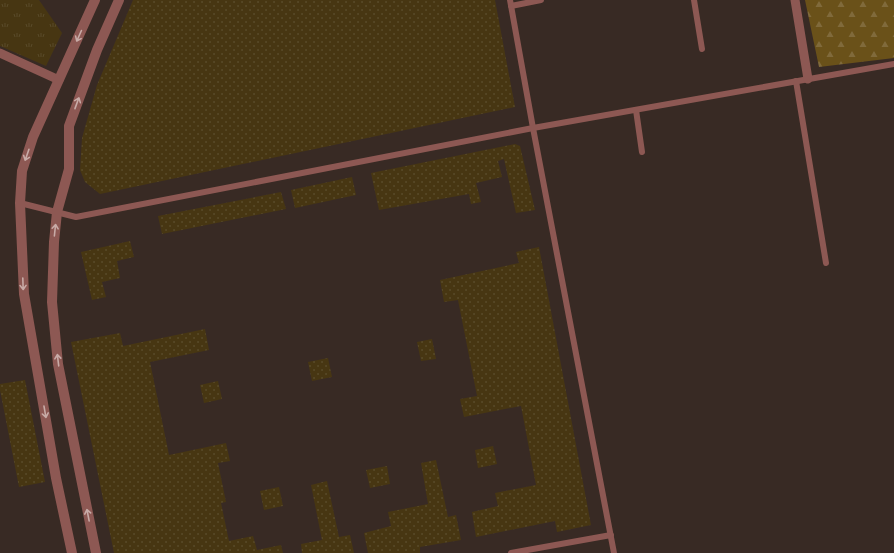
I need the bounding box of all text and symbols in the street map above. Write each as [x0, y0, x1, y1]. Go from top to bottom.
one-way arrow [75, 29, 82, 41]
one-way arrow [74, 98, 82, 110]
one-way arrow [23, 148, 30, 161]
one-way arrow [51, 224, 59, 237]
one-way arrow [20, 277, 27, 290]
one-way arrow [54, 354, 62, 367]
one-way arrow [41, 405, 49, 418]
one-way arrow [84, 509, 92, 522]

